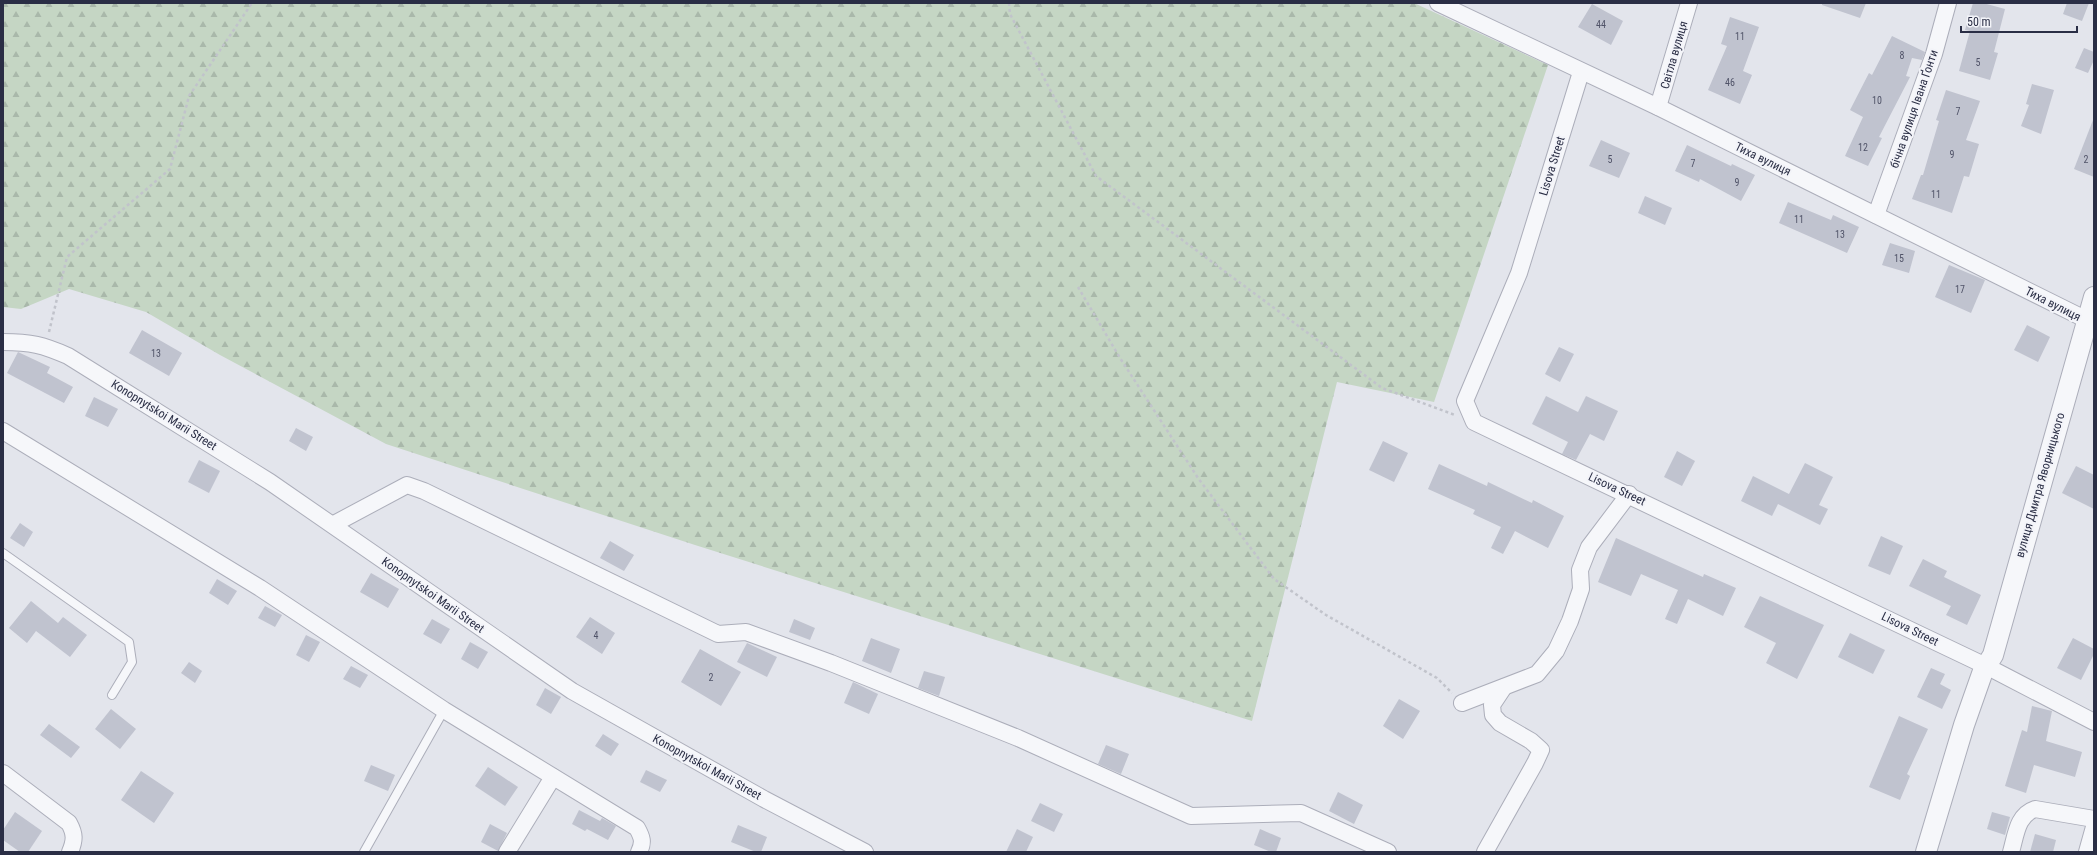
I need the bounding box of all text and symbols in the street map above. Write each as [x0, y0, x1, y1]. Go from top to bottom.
scale bar [1961, 8, 2077, 34]
text: 50 m [1967, 15, 1991, 29]
house number: 44 [1596, 19, 1606, 30]
street label: Світла вулиця [1658, 19, 1690, 91]
house number: 11 [1735, 31, 1745, 42]
street label: бічна вулиця Івана Ґонти [1886, 48, 1941, 170]
house number: 8 [1900, 50, 1905, 61]
house number: 5 [1976, 57, 1981, 68]
house number: 46 [1725, 77, 1735, 88]
house number: 10 [1872, 95, 1882, 106]
house number: 7 [1956, 106, 1961, 117]
street label: Lisova Street [1536, 134, 1568, 197]
street label: Тиха вулиця [1733, 139, 1793, 179]
house number: 12 [1858, 142, 1868, 153]
house number: 9 [1950, 149, 1955, 160]
house number: 5 [1608, 154, 1613, 165]
house number: 2 [2084, 154, 2089, 165]
house number: 7 [1691, 158, 1696, 169]
house number: 9 [1735, 177, 1740, 188]
house number: 11 [1931, 189, 1941, 200]
house number: 11 [1794, 214, 1804, 225]
house number: 13 [1835, 229, 1845, 240]
house number: 15 [1894, 253, 1904, 264]
house number: 17 [1955, 284, 1965, 295]
street label: Тиха вулиця [2023, 284, 2083, 324]
house number: 13 [151, 348, 161, 359]
street label: Konopnytskoi Marii Street [109, 377, 220, 453]
street label: вулиця Дмитра Яворницького [2013, 411, 2067, 559]
street label: Lisova Street [1586, 470, 1648, 509]
street label: Konopnytskoi Marii Street [379, 554, 487, 636]
street label: Lisova Street [1879, 609, 1941, 649]
house number: 4 [594, 630, 599, 641]
house number: 2 [709, 672, 714, 683]
street label: Konopnytskoi Marii Street [650, 731, 764, 803]

